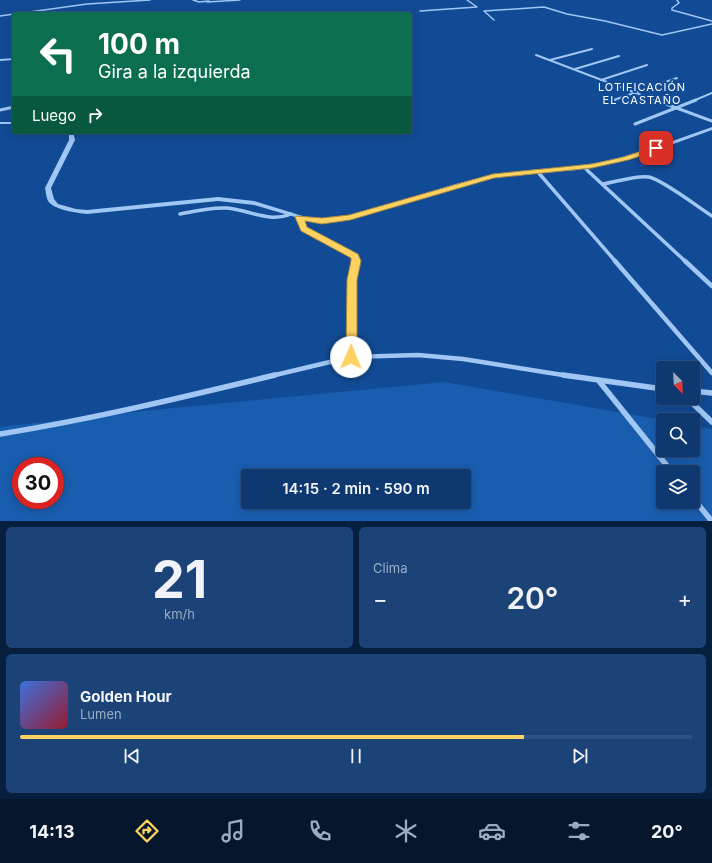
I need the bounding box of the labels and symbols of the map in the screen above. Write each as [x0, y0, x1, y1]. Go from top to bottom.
district label: LOTIFICACIÓN EL CASTAÑO [598, 80, 686, 107]
pin [639, 131, 673, 165]
position arrow [330, 336, 372, 378]
north arrow [656, 361, 700, 405]
speed limit sign: 30 [12, 457, 64, 509]

